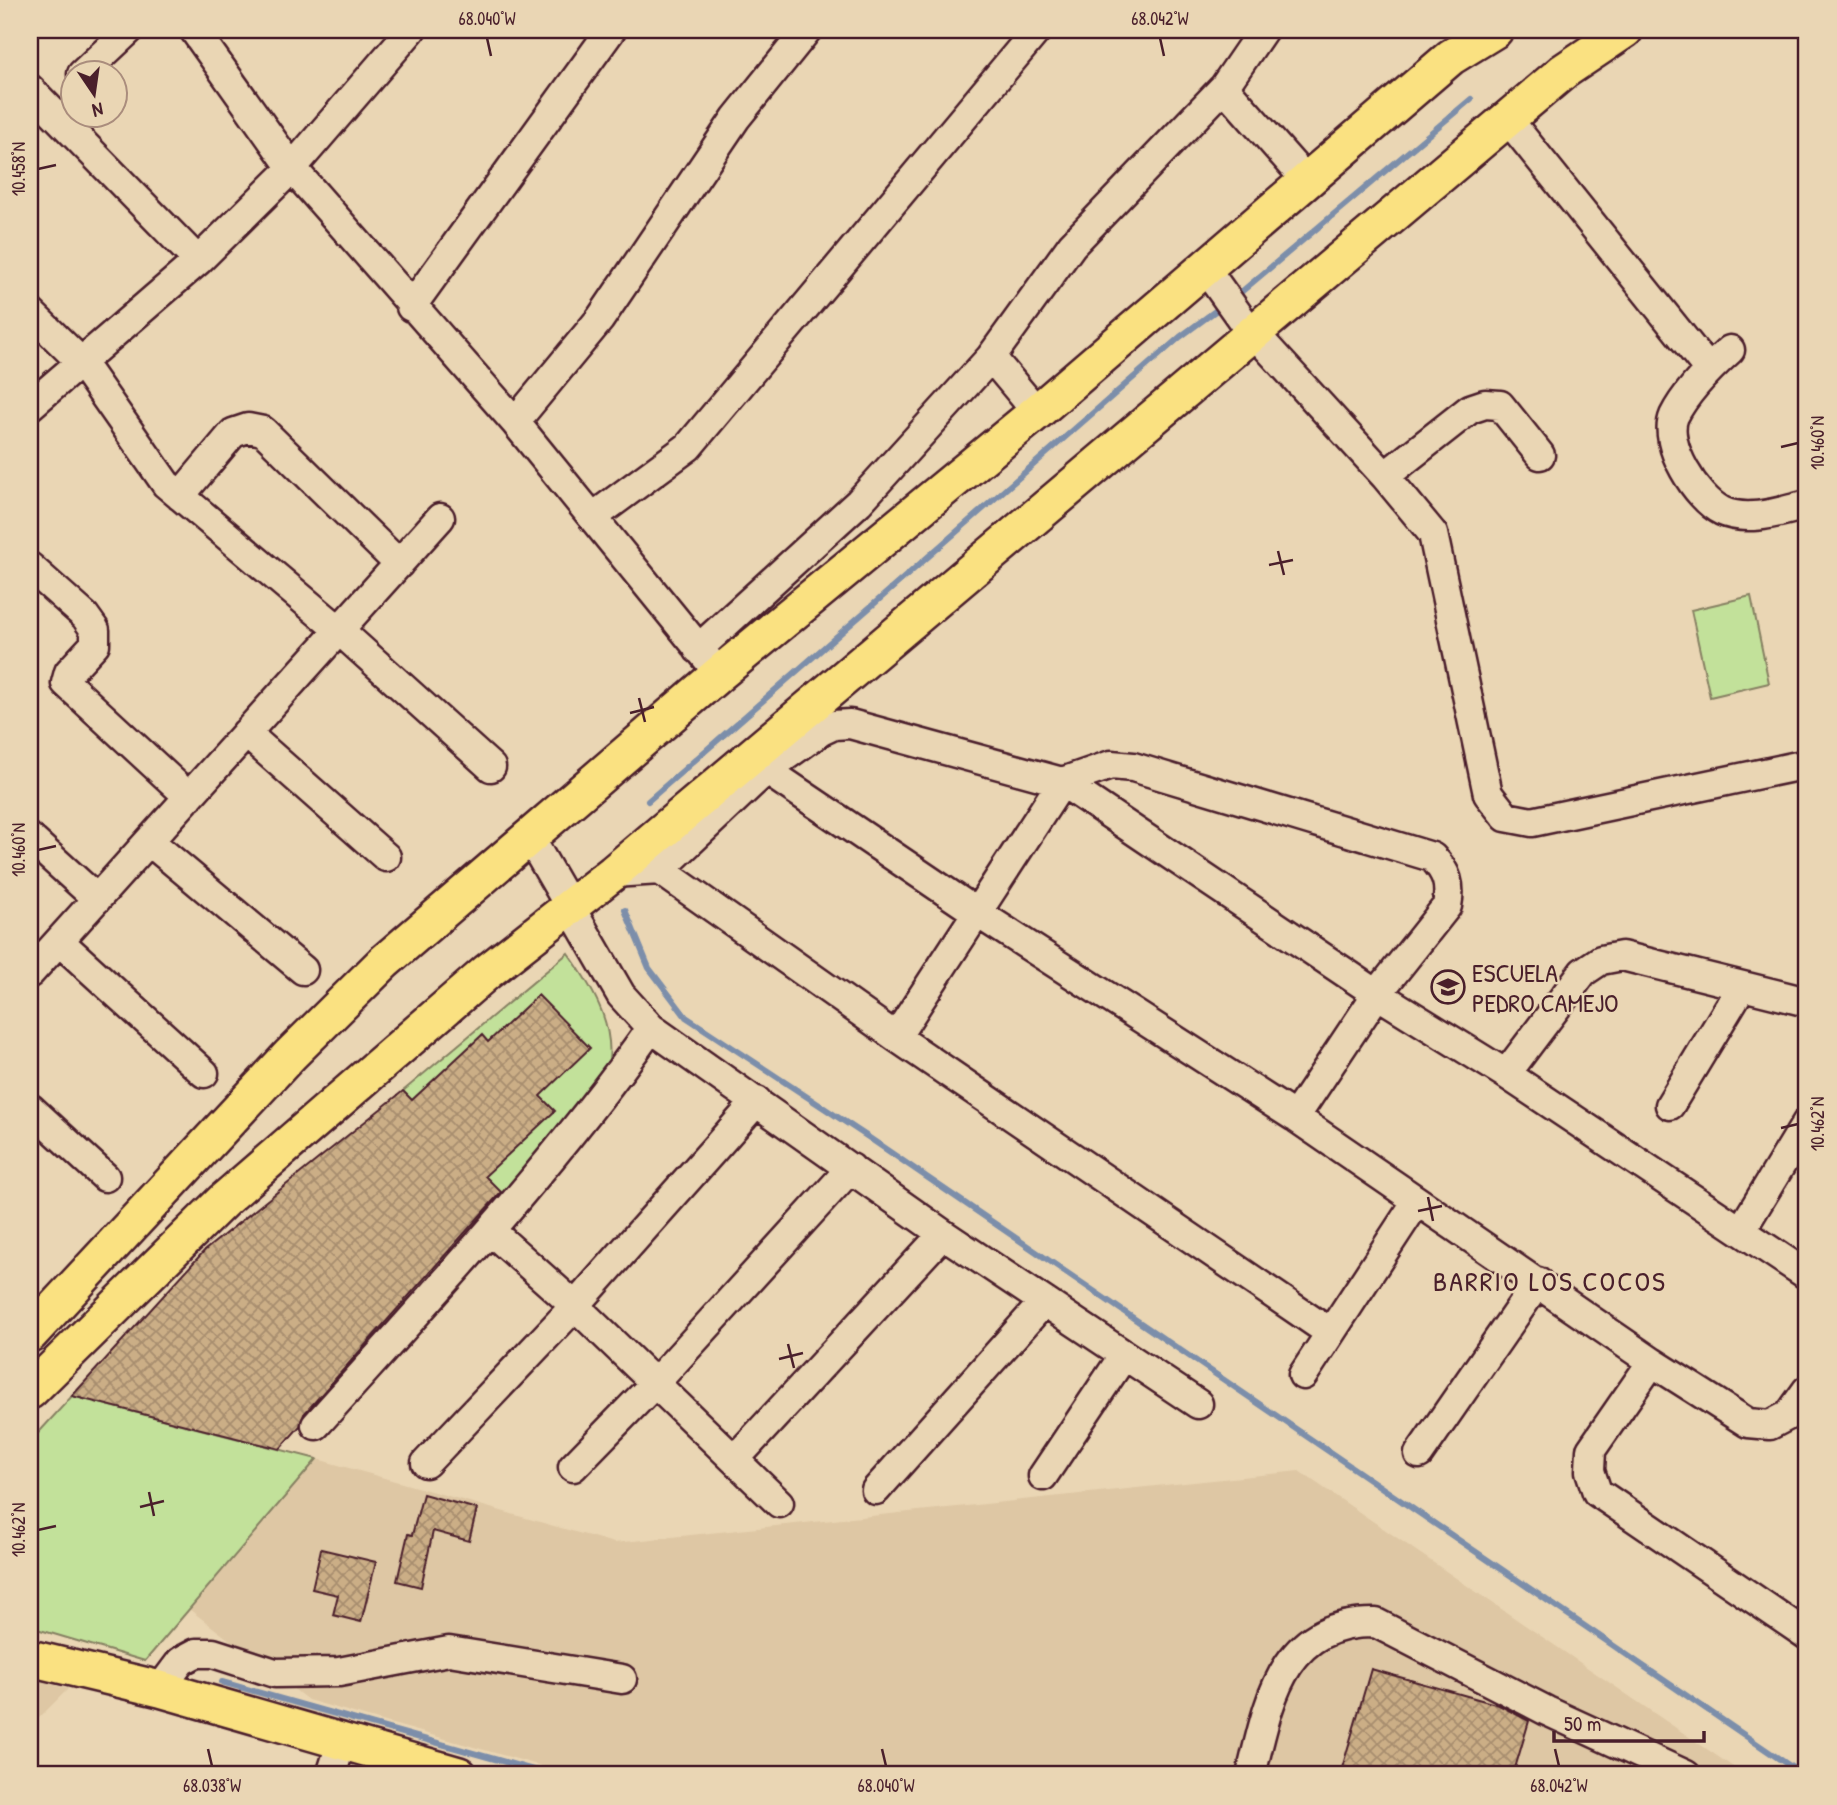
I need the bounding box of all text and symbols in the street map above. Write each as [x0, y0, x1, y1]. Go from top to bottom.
text: 68.040°W [459, 6, 515, 31]
text: 68.042°W [1131, 6, 1189, 31]
north arrow [60, 60, 130, 130]
text: N [90, 97, 106, 124]
text: 10.458°N [6, 142, 31, 196]
text: 10.460°N [1805, 416, 1830, 470]
text: 10.460°N [6, 823, 31, 877]
place label: ESCUELA PEDRO CAMEJO [1472, 955, 1619, 1020]
school or university icon: ESCUELA PEDRO CAMEJO [1429, 968, 1467, 1006]
text: 10.462°N [1805, 1097, 1830, 1151]
district label: BARRIO LOS COCOS [1433, 1262, 1667, 1300]
text: 10.462°N [6, 1503, 31, 1557]
scale bar [1554, 1700, 1704, 1744]
text: 50 m [1564, 1709, 1601, 1738]
text: 68.038°W [183, 1773, 241, 1798]
text: 68.040°W [858, 1773, 914, 1798]
text: 68.042°W [1530, 1773, 1588, 1798]

